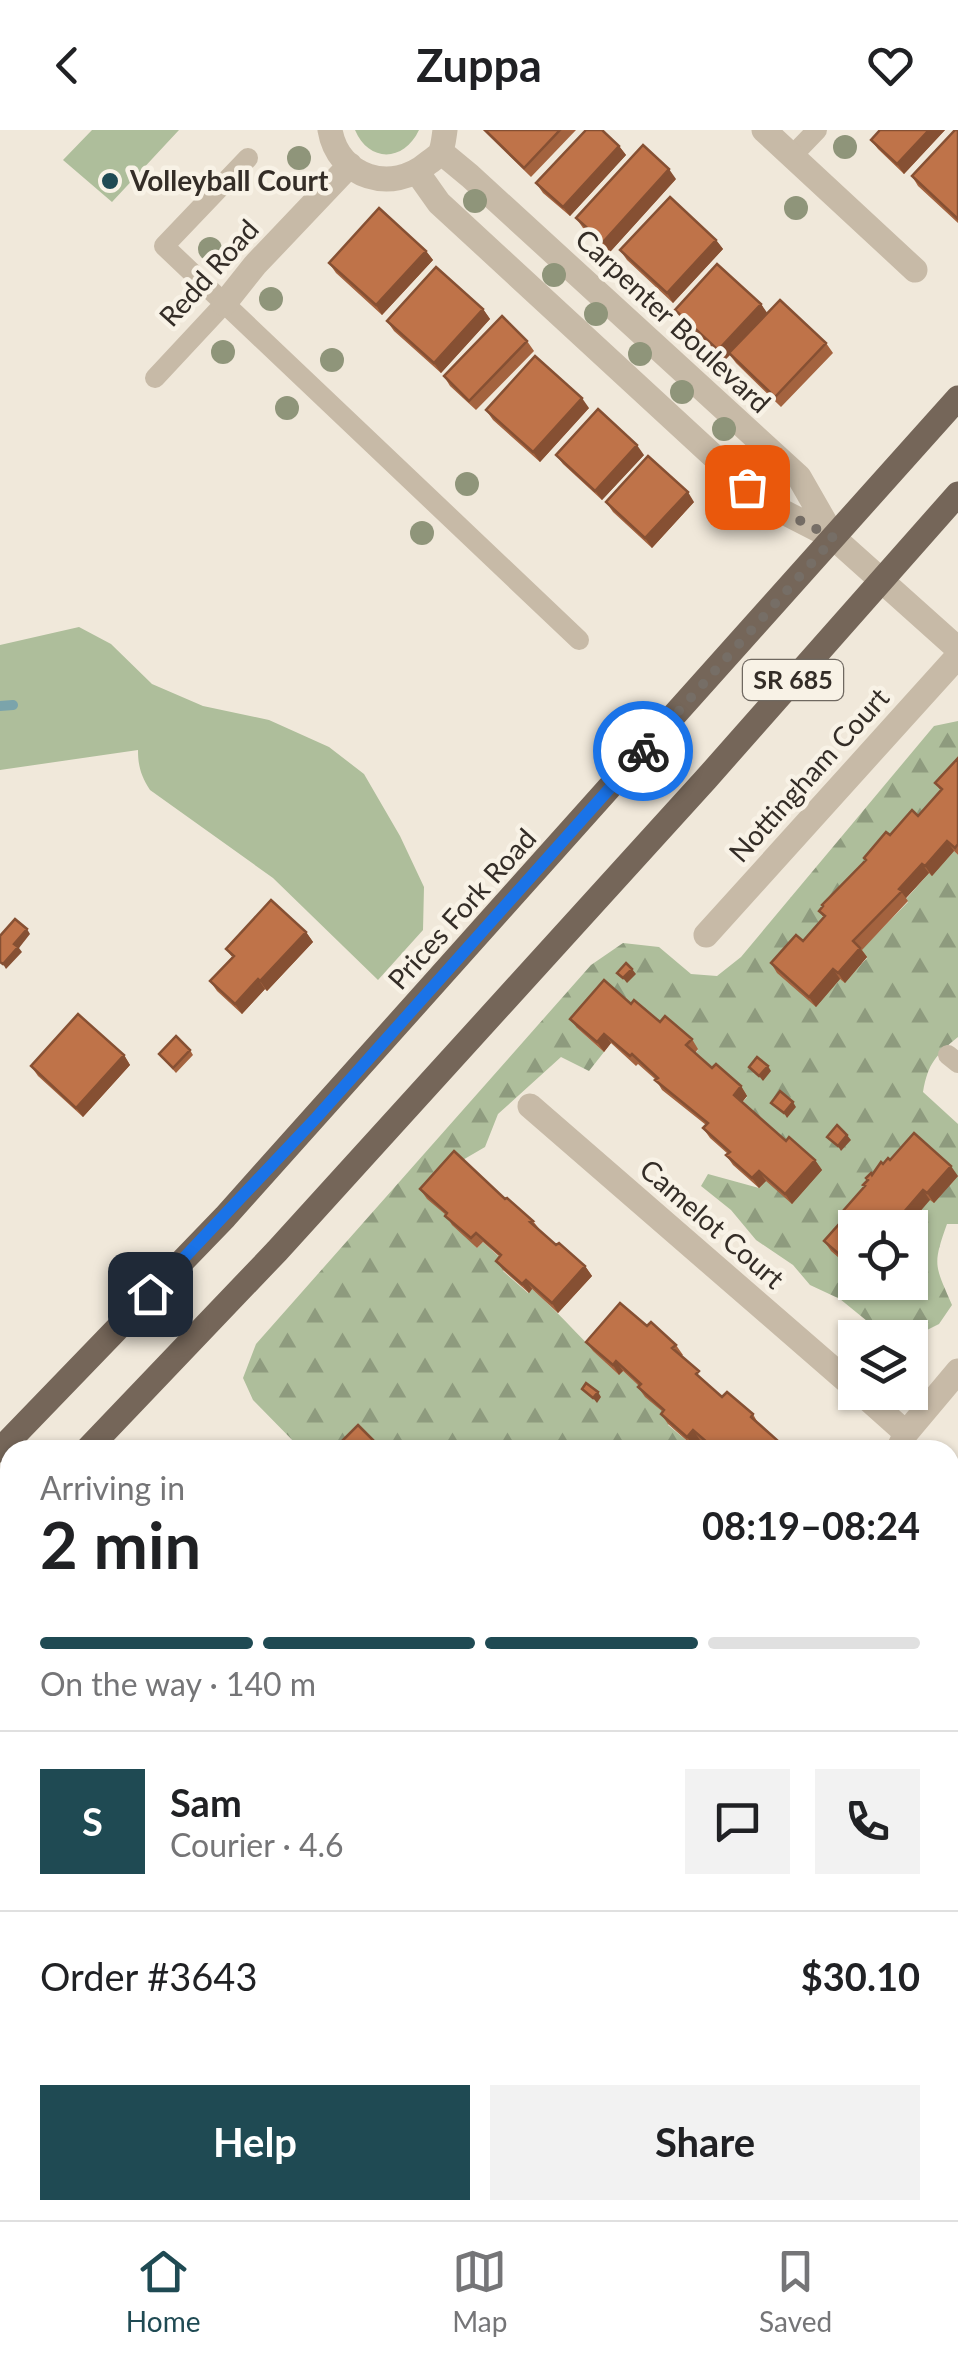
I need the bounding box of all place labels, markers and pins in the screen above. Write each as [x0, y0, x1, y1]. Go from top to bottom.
place label: Volleyball Court [129, 163, 329, 197]
marker: Volleyball Court [99, 170, 121, 192]
pin [705, 445, 790, 530]
pin [108, 1252, 193, 1337]

